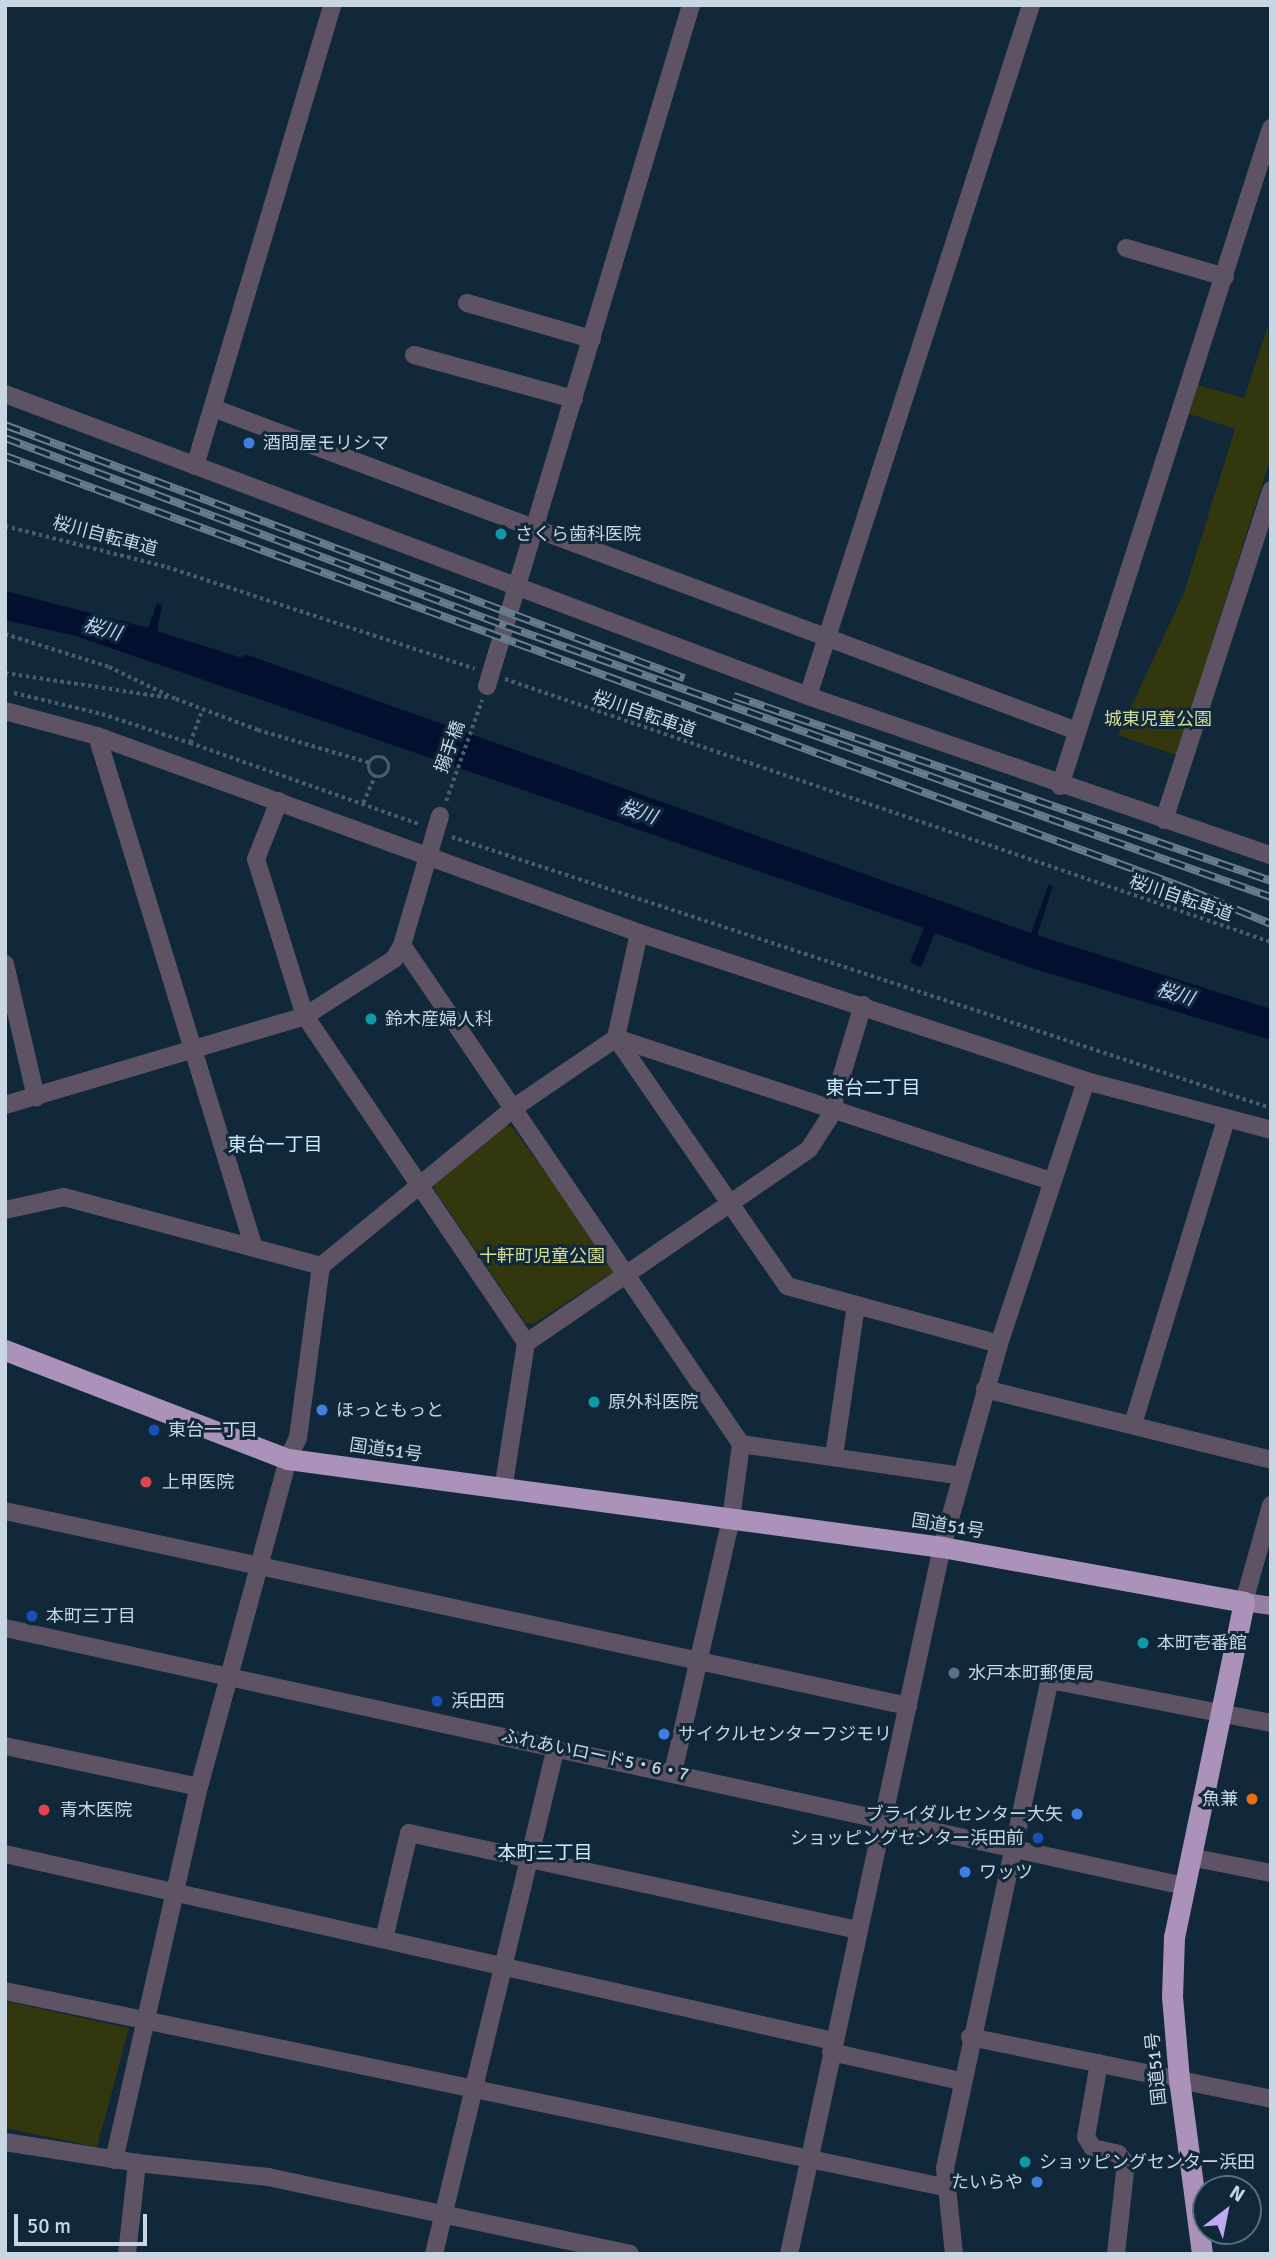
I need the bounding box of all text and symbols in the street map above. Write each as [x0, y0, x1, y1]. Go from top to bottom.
place label: 酒問屋モリシマ [263, 432, 389, 454]
marker: 酒問屋モリシマ [241, 435, 257, 451]
street label: 桜川自転車道 [50, 512, 160, 560]
place label: さくら歯科医院 [515, 523, 641, 545]
marker: さくら歯科医院 [493, 526, 509, 542]
water label: 桜川 [81, 614, 123, 646]
street label: 桜川自転車道 [589, 686, 699, 742]
park label: 城東児童公園 [1104, 708, 1212, 730]
street label: 搦手橋 [431, 718, 469, 776]
water label: 桜川 [616, 796, 660, 830]
street label: 桜川自転車道 [1126, 870, 1236, 926]
water label: 桜川 [1153, 979, 1197, 1011]
place label: 鈴木産婦人科 [385, 1008, 493, 1030]
marker: 鈴木産婦人科 [363, 1011, 379, 1027]
district label: 東台二丁目 [826, 1078, 920, 1100]
district label: 東台一丁目 [228, 1135, 322, 1157]
park label: 十軒町児童公園 [479, 1245, 605, 1267]
place label: 原外科医院 [608, 1391, 698, 1413]
marker: 原外科医院 [586, 1394, 602, 1410]
place label: ほっともっと [336, 1399, 444, 1421]
marker: ほっともっと [314, 1402, 330, 1418]
place label: 東台一丁目 [168, 1419, 258, 1441]
marker: 東台一丁目 [146, 1422, 162, 1438]
street label: 国道51号 [348, 1434, 424, 1466]
place label: 上甲医院 [162, 1471, 234, 1493]
marker: 上甲医院 [136, 1472, 156, 1492]
street label: 国道51号 [910, 1510, 986, 1542]
place label: 本町三丁目 [46, 1605, 136, 1627]
marker: 本町三丁目 [24, 1608, 40, 1624]
place label: 本町壱番館 [1157, 1632, 1247, 1654]
marker: 本町壱番館 [1135, 1635, 1151, 1651]
place label: 水戸本町郵便局 [968, 1662, 1094, 1684]
marker: 水戸本町郵便局 [946, 1665, 962, 1681]
place label: 浜田西 [451, 1690, 505, 1712]
marker: 浜田西 [429, 1693, 445, 1709]
place label: サイクルセンターフジモリ [678, 1723, 894, 1745]
street label: ふれあいロード5・6・7 [499, 1725, 691, 1785]
marker: サイクルセンターフジモリ [656, 1726, 672, 1742]
place label: 魚兼 [1202, 1788, 1238, 1810]
marker: 魚兼 [1244, 1791, 1260, 1807]
place label: 青木医院 [60, 1799, 132, 1821]
marker: 青木医院 [34, 1800, 54, 1820]
place label: ブライダルセンター大矢 [865, 1803, 1063, 1825]
marker: ブライダルセンター大矢 [1069, 1806, 1085, 1822]
place label: ショッピングセンター浜田前 [790, 1827, 1024, 1849]
marker: ショッピングセンター浜田前 [1030, 1830, 1046, 1846]
district label: 本町三丁目 [498, 1843, 592, 1865]
place label: ワッツ [979, 1861, 1033, 1883]
marker: ワッツ [957, 1864, 973, 1880]
street label: 国道51号 [1141, 2031, 1171, 2107]
place label: ショッピングセンター浜田 [1039, 2151, 1255, 2173]
marker: ショッピングセンター浜田 [1017, 2154, 1033, 2170]
place label: たいらや [951, 2171, 1023, 2193]
marker: たいらや [1029, 2174, 1045, 2190]
north arrow [1192, 2175, 1262, 2245]
text: N [1225, 2180, 1249, 2208]
scale bar [18, 2200, 150, 2244]
text: 50 m [27, 2213, 71, 2239]

